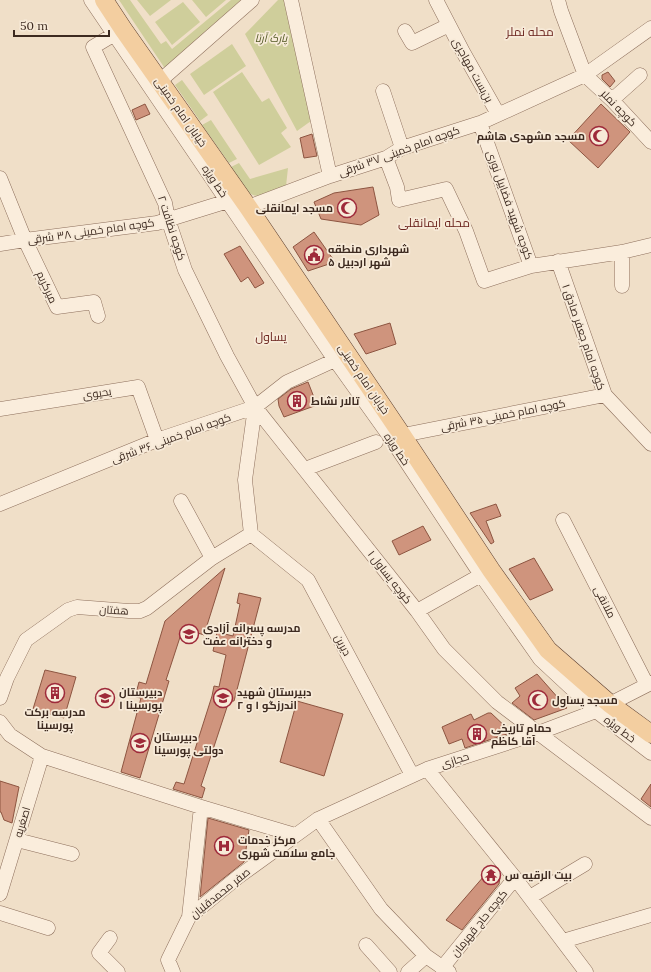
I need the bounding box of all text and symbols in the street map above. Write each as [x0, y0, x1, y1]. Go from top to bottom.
scale bar [14, 12, 109, 38]
text: 50 m [20, 18, 48, 33]
district label: محله نملر [505, 24, 554, 39]
park label: پارک آرتا [255, 31, 288, 46]
street label: بن‌بست مهاجری [449, 35, 497, 105]
street label: خیابان امام خمینی [151, 74, 210, 150]
street label: کوچه نملر [597, 86, 640, 129]
street label: کوچه امام خمینی ۳۷ شرقی [337, 123, 462, 180]
mosque icon: مسجد مشهدی هاشم [588, 125, 610, 147]
place label: مسجد مشهدی هاشم [477, 129, 585, 144]
street label: کوچه شهید فضاییل نوری [484, 149, 536, 262]
street label: خط ویژه [199, 162, 231, 200]
street label: کوچه نظافت ۲ [155, 194, 189, 262]
mosque icon: مسجد ایمانقلی [336, 197, 358, 219]
place label: مسجد ایمانقلی [256, 201, 333, 215]
street label: کوچه امام خمینی ۳۸ شرقی [27, 215, 156, 248]
district label: محله ایمانقلی [398, 215, 470, 230]
place label: شهرداری منطقه ۵ شهر اردبیل [328, 242, 409, 270]
public building icon: شهرداری منطقه ۵ شهر اردبیل [303, 244, 325, 266]
street label: میرکریم [33, 269, 61, 306]
street label: کوچه امام جعفر صادق ۱ [558, 282, 609, 392]
district label: یساول [255, 329, 288, 344]
street label: خیابان امام خمینی [335, 341, 393, 417]
street label: یحیوی [82, 384, 112, 402]
building icon: تالار نشاط [286, 390, 308, 412]
place label: تالار نشاط [311, 394, 360, 408]
street label: کوچه امام خمینی ۳۵ شرقی [439, 396, 567, 435]
street label: کوچه امام خمینی ۳۶ شرقی [109, 410, 233, 467]
street label: خط ویژه [381, 430, 413, 468]
street label: کوچه یساول ۱ [365, 548, 415, 607]
street label: ملانقی [591, 584, 619, 620]
street label: هفتان [99, 602, 129, 618]
place label: مدرسه پسرانه آزادی و دخترانه عفت [203, 621, 300, 649]
school or university icon: مدرسه پسرانه آزادی و دخترانه عفت [178, 623, 200, 645]
street label: دیرین [332, 632, 354, 658]
building icon: مدرسه برکت پورسینا [44, 682, 66, 704]
place label: دبیرستان پورسینا ۱ [119, 685, 162, 714]
place label: دبیرستان شهید اندرزگو ۱ و ۲ [237, 685, 312, 713]
school or university icon: دبیرستان پورسینا ۱ [94, 687, 116, 709]
school or university icon: دبیرستان شهید اندرزگو ۱ و ۲ [212, 687, 234, 709]
mosque icon: مسجد یساول [527, 689, 549, 711]
place label: مسجد یساول [552, 693, 618, 708]
place label: مدرسه برکت پورسینا [25, 705, 85, 734]
street label: خط ویژه [601, 712, 639, 746]
place label: حمام تاریخی آقا کاظم [491, 721, 551, 749]
building icon: حمام تاریخی آقا کاظم [466, 723, 488, 745]
place label: دبیرستان دولتی پورسینا [154, 730, 224, 759]
school or university icon: دبیرستان دولتی پورسینا [129, 732, 151, 754]
street label: حجازی [439, 749, 471, 771]
street label: اصغریه [11, 805, 33, 839]
place label: مرکز خدمات جامع سلامت شهری [238, 833, 335, 861]
hospital icon: مرکز خدمات جامع سلامت شهری [213, 835, 235, 857]
temple icon: بیت الرقیه س [480, 864, 502, 886]
street label: صفر محمدقلیان [187, 865, 253, 921]
place label: بیت الرقیه س [505, 868, 572, 882]
street label: کوچه حاج قهرمان [448, 887, 511, 960]

